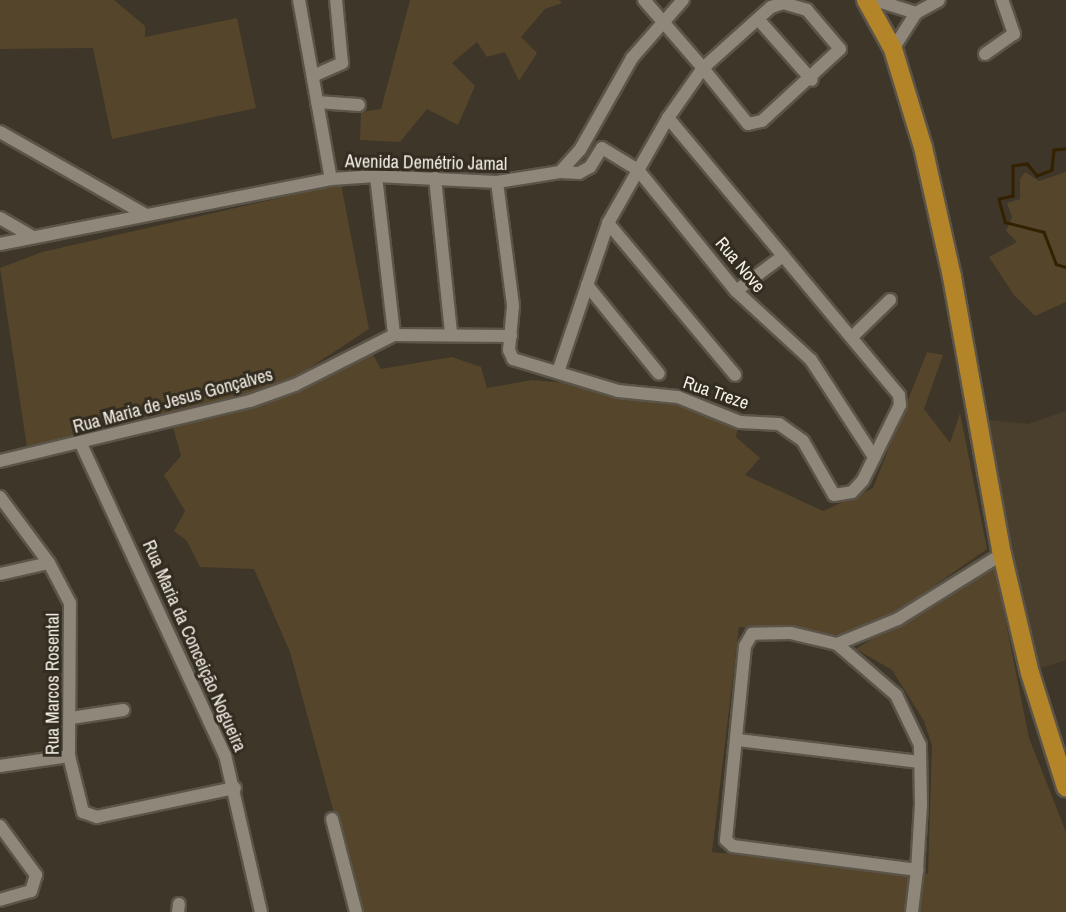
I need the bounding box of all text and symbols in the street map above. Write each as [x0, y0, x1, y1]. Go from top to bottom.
street label: Avenida Demétrio Jamal [345, 151, 507, 175]
street label: Rua Nove [711, 233, 769, 297]
street label: Rua Maria de Jesus Gonçalves [71, 364, 275, 438]
street label: Rua Treze [680, 372, 752, 414]
street label: Rua Maria da Conceição Nogueira [138, 537, 250, 755]
street label: Rua Marcos Rosental [42, 613, 64, 755]

